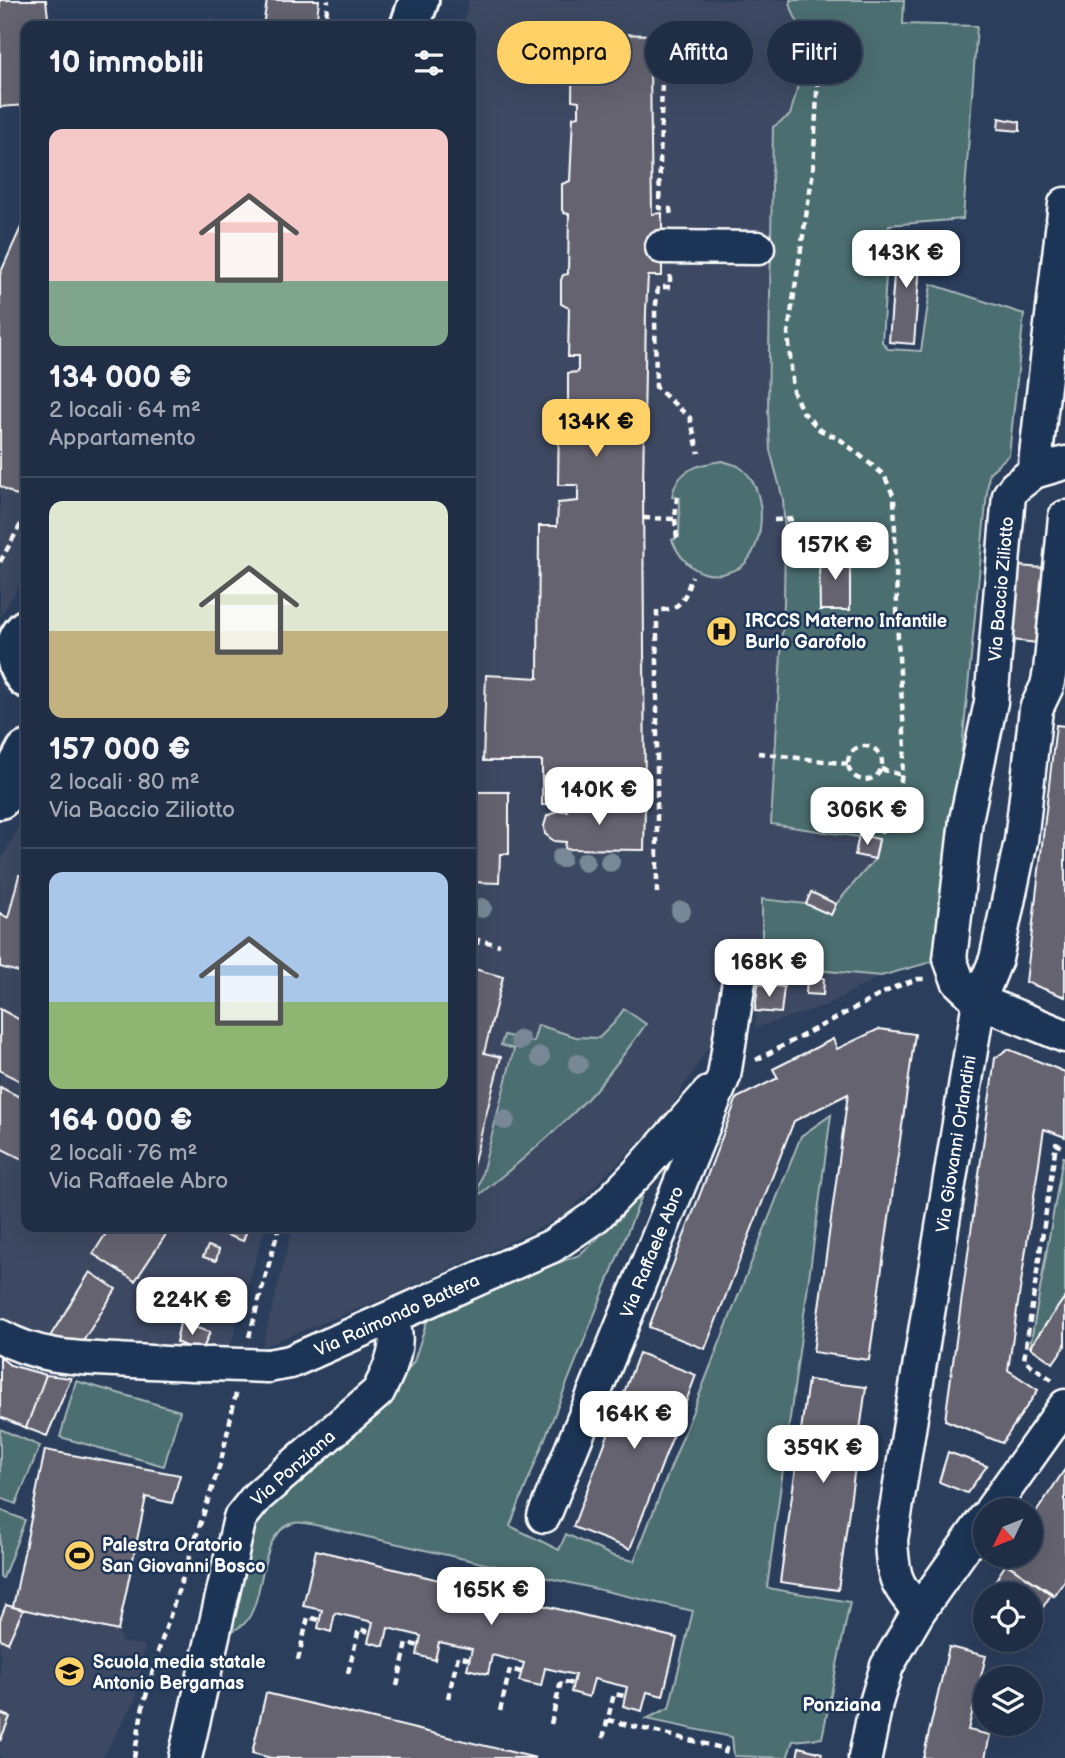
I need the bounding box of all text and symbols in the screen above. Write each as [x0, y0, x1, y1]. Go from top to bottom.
chip: Compra [497, 21, 631, 84]
chip: Affitta [645, 21, 753, 84]
chip: Filtri [767, 21, 862, 84]
icon: filters [410, 44, 448, 82]
text: 10 immobili [49, 45, 204, 81]
icon: home [186, 175, 312, 301]
pin: 143K € [849, 230, 963, 290]
text: 143K € [868, 239, 944, 267]
text: 134 000 € [49, 360, 192, 396]
text: 2 locali · 64 m² [49, 396, 201, 424]
pin: 134K € [539, 400, 653, 459]
text: 134K € [558, 408, 634, 436]
text: Appartamento [49, 424, 196, 452]
street label: Via Baccio Ziliotto [985, 516, 1018, 662]
pin: 157K € [778, 522, 892, 582]
text: 157K € [798, 531, 872, 559]
icon: home [186, 547, 312, 673]
place label: IRCCS Materno Infantile Burlo Garofolo [745, 611, 947, 653]
hospital icon: IRCCS Materno Infantile Burlo Garofolo [705, 614, 739, 648]
text: 157 000 € [49, 732, 190, 768]
text: 2 locali · 80 m² [49, 768, 200, 796]
pin: 140K € [542, 768, 656, 827]
text: 140K € [561, 776, 637, 804]
pin: 306K € [810, 788, 924, 847]
text: Via Baccio Ziliotto [49, 796, 235, 824]
text: 306K € [827, 796, 907, 824]
icon: home [186, 918, 312, 1044]
pin: 168K € [712, 940, 826, 999]
text: 168K € [731, 948, 807, 976]
street label: Via Giovanni Orlandini [932, 1054, 981, 1234]
text: 164 000 € [49, 1103, 192, 1139]
text: 2 locali · 76 m² [49, 1139, 198, 1167]
text: Via Raffaele Abro [49, 1167, 228, 1195]
street label: Via Raffaele Abro [616, 1183, 688, 1321]
street label: Via Raimondo Battera [311, 1270, 483, 1361]
pin: 224K € [135, 1278, 249, 1337]
text: 224K € [152, 1286, 232, 1314]
pin: 164K € [577, 1392, 691, 1451]
text: 164K € [596, 1400, 672, 1428]
street label: Via Ponziana [247, 1426, 340, 1511]
pin: 359K € [766, 1426, 880, 1485]
text: 359K € [783, 1434, 863, 1462]
north arrow [973, 1498, 1043, 1568]
map controls [973, 1498, 1043, 1736]
place label: Palestra Oratorio San Giovanni Bosco [102, 1535, 266, 1577]
sports icon: Palestra Oratorio San Giovanni Bosco [62, 1538, 96, 1572]
pin: 165K € [434, 1568, 548, 1627]
text: 165K € [453, 1576, 529, 1604]
button: locate [973, 1582, 1043, 1652]
place label: Scuola media statale Antonio Bergamas [92, 1652, 266, 1694]
school or university icon: Scuola media statale Antonio Bergamas [53, 1655, 87, 1689]
button: layers [973, 1666, 1043, 1736]
district label: Ponziana [803, 1694, 881, 1717]

